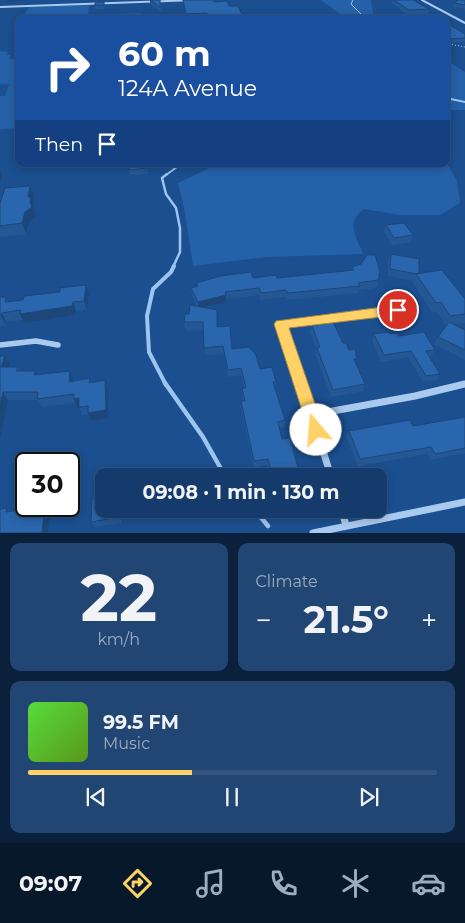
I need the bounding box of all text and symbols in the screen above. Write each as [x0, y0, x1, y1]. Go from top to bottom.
text: 60 m [118, 32, 211, 75]
icon: right [35, 35, 100, 100]
text: 124A Avenue [118, 75, 257, 102]
icon: arrive [93, 130, 121, 158]
text: Then [35, 133, 83, 156]
pin [377, 289, 419, 331]
icon: arrive [384, 296, 412, 324]
position arrow [289, 403, 341, 455]
speed limit sign: 30 [15, 452, 80, 517]
text: 09:08 · 1 min · 130 m [143, 481, 339, 504]
text: 22 [80, 558, 157, 637]
text: Climate [256, 572, 318, 591]
text: 21.5° [303, 596, 389, 643]
text: − [256, 603, 272, 637]
text: + [421, 603, 437, 637]
text: km/h [97, 630, 140, 649]
text: 99.5 FM [103, 711, 179, 734]
text: Music [103, 734, 150, 753]
icon: previous [82, 783, 110, 811]
icon: pause [218, 783, 246, 811]
icon: next [355, 783, 383, 811]
icon: directions [120, 866, 155, 901]
icon: music [193, 866, 228, 901]
icon: phone [266, 866, 301, 901]
icon: climate [338, 866, 373, 901]
icon: car [411, 866, 446, 901]
text: 09:07 [19, 870, 82, 897]

